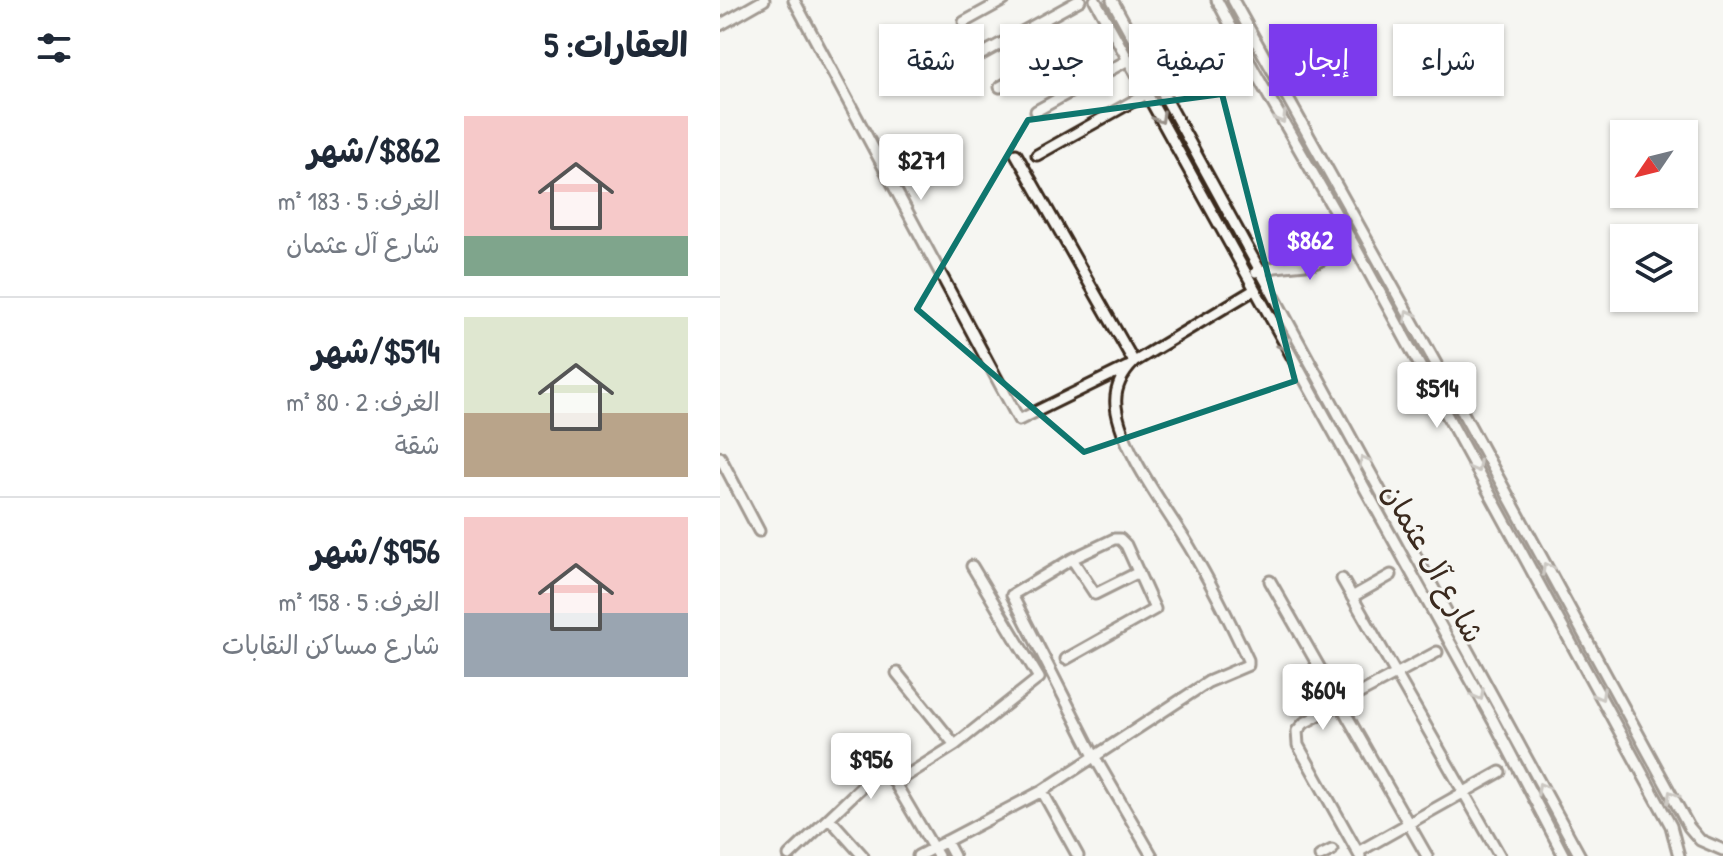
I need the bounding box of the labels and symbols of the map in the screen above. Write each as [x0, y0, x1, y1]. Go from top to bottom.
one-way arrow [1150, 109, 1165, 124]
one-way arrow [1271, 109, 1287, 124]
north arrow [1610, 120, 1698, 208]
pin: $271 [874, 134, 968, 202]
pin: $862 [1263, 214, 1357, 282]
one-way arrow [1403, 309, 1419, 324]
one-way arrow [1275, 337, 1290, 352]
pin: $514 [1390, 362, 1484, 430]
one-way arrow [1358, 455, 1373, 470]
one-way arrow [1466, 459, 1481, 473]
street label: شارع آل عثمان [1372, 475, 1494, 651]
one-way arrow [1542, 561, 1557, 576]
pin: $604 [1276, 664, 1370, 732]
one-way arrow [1469, 687, 1485, 701]
one-way arrow [1590, 687, 1606, 701]
pin: $956 [824, 733, 918, 801]
one-way arrow [1536, 782, 1552, 796]
one-way arrow [1666, 790, 1681, 804]

